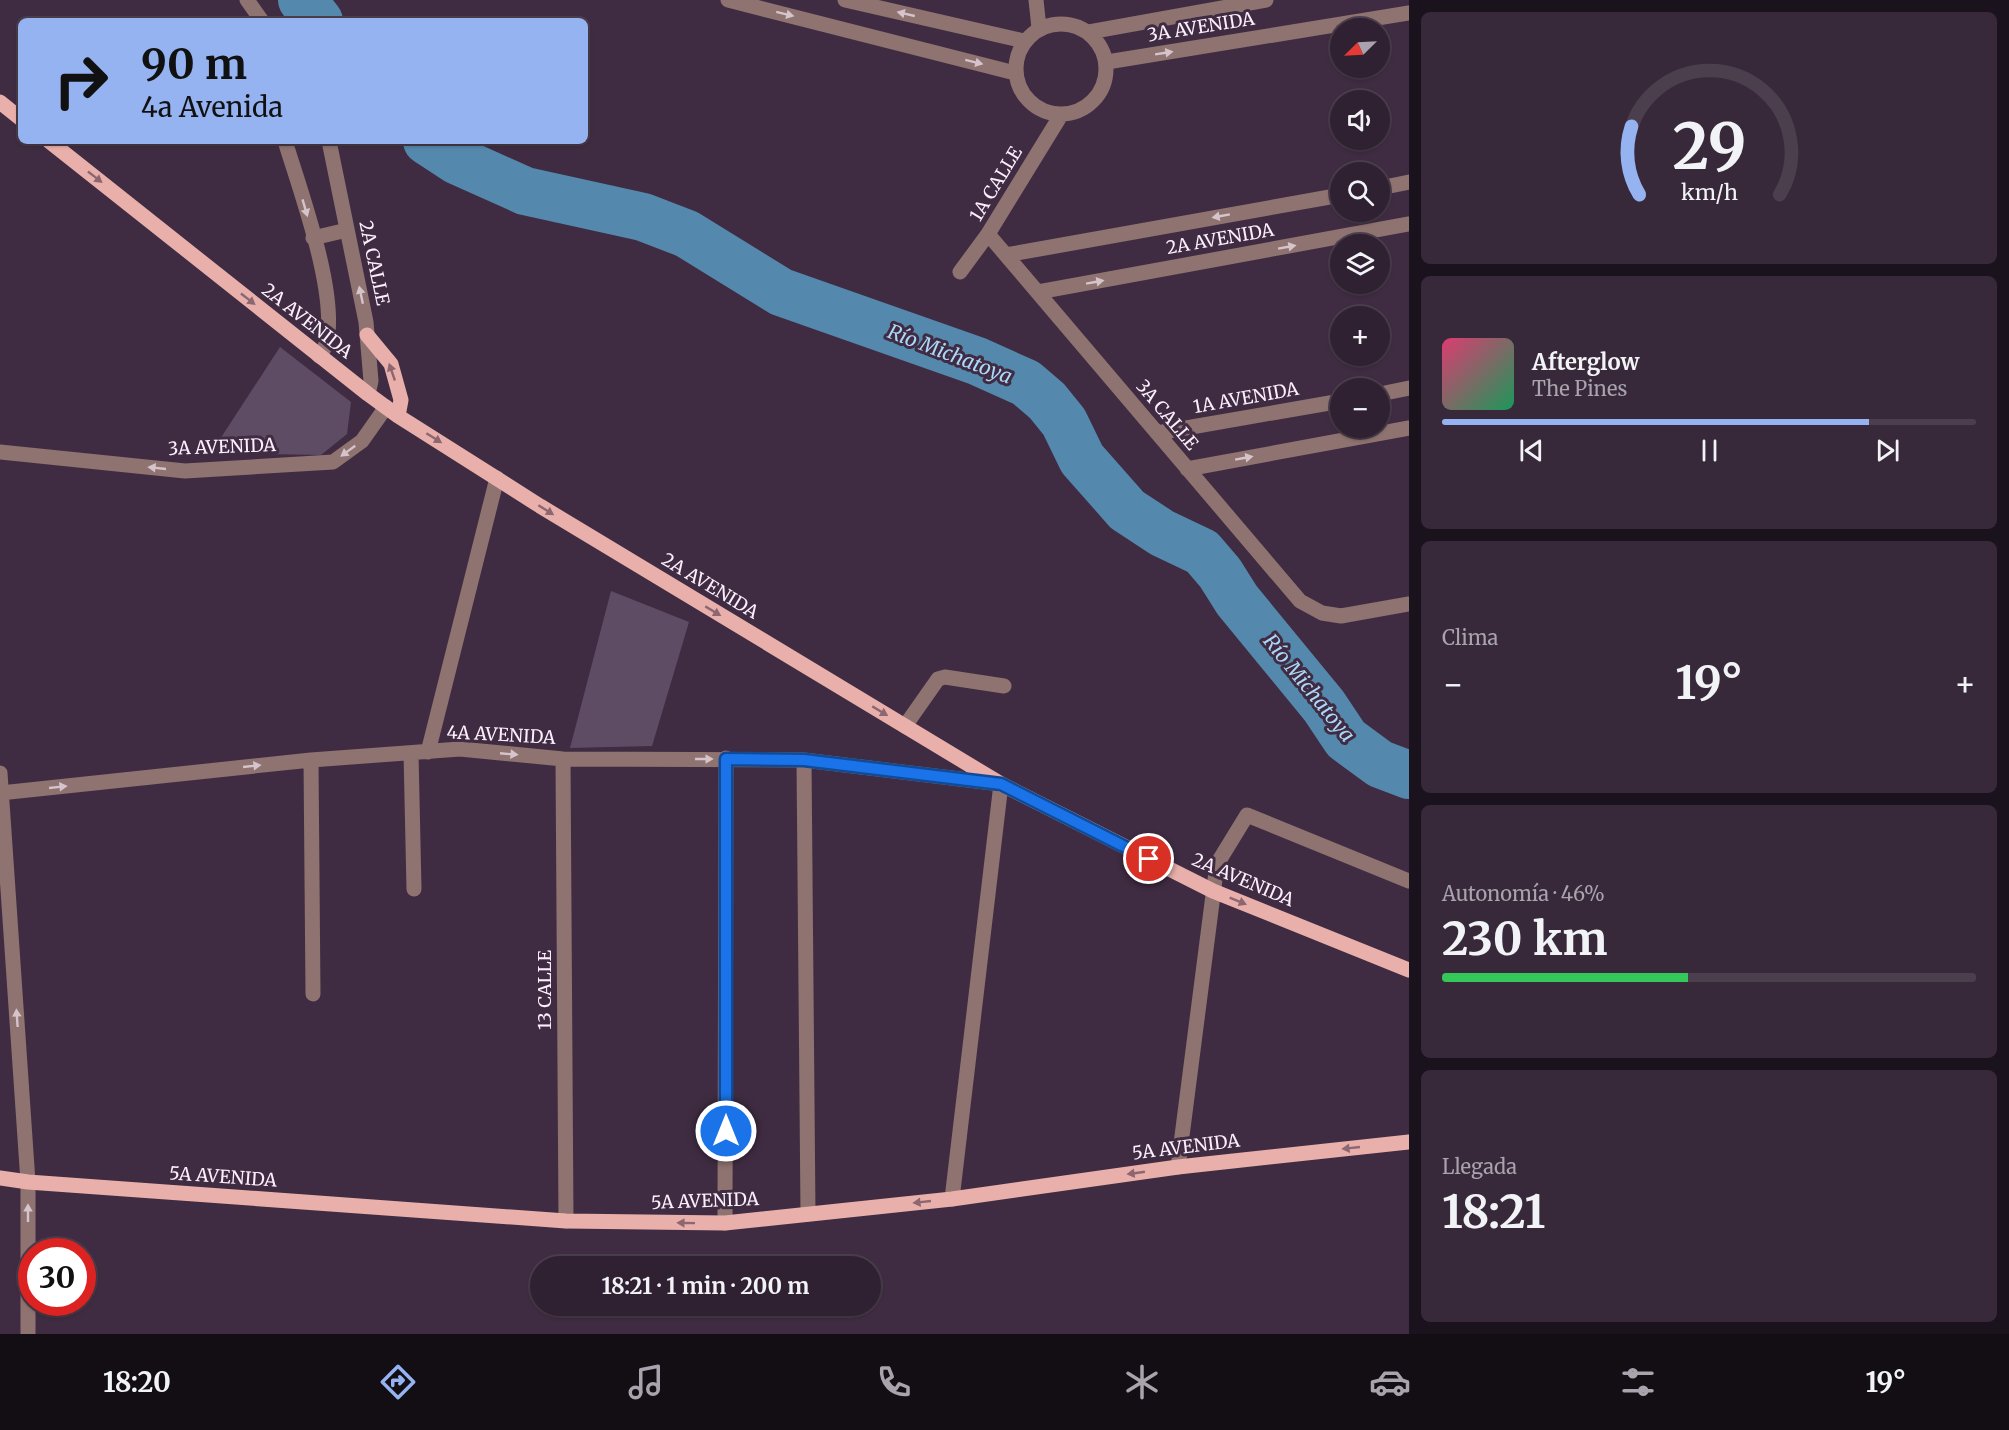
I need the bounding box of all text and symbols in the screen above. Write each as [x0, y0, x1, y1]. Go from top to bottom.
street label: 3A AVENIDA [1146, 7, 1256, 46]
one-way arrow [896, 9, 915, 18]
one-way arrow [776, 10, 794, 20]
north arrow [1330, 18, 1390, 78]
map controls [1330, 18, 1390, 438]
text: 90 m [141, 38, 247, 90]
icon: right [42, 42, 120, 120]
one-way arrow [1155, 48, 1174, 57]
one-way arrow [965, 58, 983, 68]
text: 4a Avenida [141, 90, 283, 124]
button: sound [1330, 90, 1390, 150]
text: 29 [1672, 108, 1746, 186]
street label: 1A CALLE [964, 142, 1027, 225]
button: search [1330, 162, 1390, 222]
one-way arrow [87, 171, 103, 184]
text: km/h [1681, 180, 1737, 207]
one-way arrow [301, 199, 310, 217]
one-way arrow [1212, 212, 1231, 221]
street label: 2A AVENIDA [1164, 218, 1276, 259]
street label: 2A CALLE [354, 219, 395, 308]
button: layers [1330, 234, 1390, 294]
one-way arrow [1278, 242, 1297, 251]
one-way arrow [1086, 277, 1105, 286]
street label: 2A AVENIDA [257, 278, 358, 363]
one-way arrow [355, 286, 365, 304]
one-way arrow [240, 292, 255, 304]
button: + [1330, 306, 1390, 366]
water label: Río Michatoya [884, 318, 1016, 389]
text: Afterglow [1532, 348, 1639, 376]
one-way arrow [387, 363, 397, 381]
street label: 3A CALLE [1131, 375, 1204, 455]
text: The Pines [1532, 376, 1627, 401]
street label: 1A AVENIDA [1191, 377, 1301, 418]
button: − [1330, 378, 1390, 438]
street label: 3A AVENIDA [168, 433, 277, 460]
one-way arrow [426, 433, 442, 444]
icon: previous [1515, 434, 1548, 467]
icon: pause [1693, 434, 1726, 467]
icon: next [1871, 434, 1904, 467]
one-way arrow [341, 445, 357, 457]
one-way arrow [1235, 453, 1254, 462]
one-way arrow [148, 463, 167, 473]
one-way arrow [538, 504, 554, 515]
street label: 2A AVENIDA [658, 548, 763, 624]
one-way arrow [705, 605, 721, 616]
text: Clima [1442, 625, 1498, 650]
water label: Río Michatoya [1258, 629, 1360, 747]
text: 19° [1675, 655, 1743, 711]
text: − [1442, 664, 1464, 705]
text: + [1954, 664, 1976, 705]
one-way arrow [872, 706, 888, 717]
street label: 4A AVENIDA [446, 720, 556, 749]
one-way arrow [500, 749, 519, 759]
one-way arrow [694, 754, 713, 763]
one-way arrow [243, 761, 262, 771]
one-way arrow [49, 782, 68, 792]
pin [1123, 833, 1174, 884]
icon: arrive [1132, 842, 1165, 875]
street label: 2A AVENIDA [1189, 848, 1298, 912]
text: Autonomía · 46% [1442, 881, 1605, 906]
one-way arrow [1229, 896, 1247, 906]
text: 230 km [1442, 911, 1608, 967]
street label: 13 CALLE [533, 949, 556, 1030]
one-way arrow [12, 1008, 22, 1027]
position arrow [694, 1099, 758, 1163]
street label: 5A AVENIDA [1131, 1128, 1241, 1165]
one-way arrow [1341, 1143, 1360, 1153]
text: Llegada [1442, 1154, 1517, 1179]
street label: 5A AVENIDA [168, 1161, 278, 1192]
one-way arrow [1127, 1168, 1146, 1177]
text: 18:21 [1442, 1184, 1545, 1240]
street label: 5A AVENIDA [651, 1187, 760, 1214]
one-way arrow [913, 1198, 932, 1207]
one-way arrow [23, 1203, 33, 1222]
one-way arrow [677, 1218, 696, 1228]
speed limit sign: 30 [18, 1238, 96, 1316]
text: 18:21 · 1 min · 200 m [602, 1272, 809, 1300]
icon: directions [377, 1361, 419, 1403]
icon: music [625, 1361, 667, 1403]
icon: phone [873, 1361, 915, 1403]
icon: climate [1121, 1361, 1163, 1403]
icon: car [1369, 1361, 1411, 1403]
icon: filters [1617, 1361, 1659, 1403]
text: 18:20 [103, 1365, 171, 1399]
text: 19° [1865, 1365, 1906, 1399]

